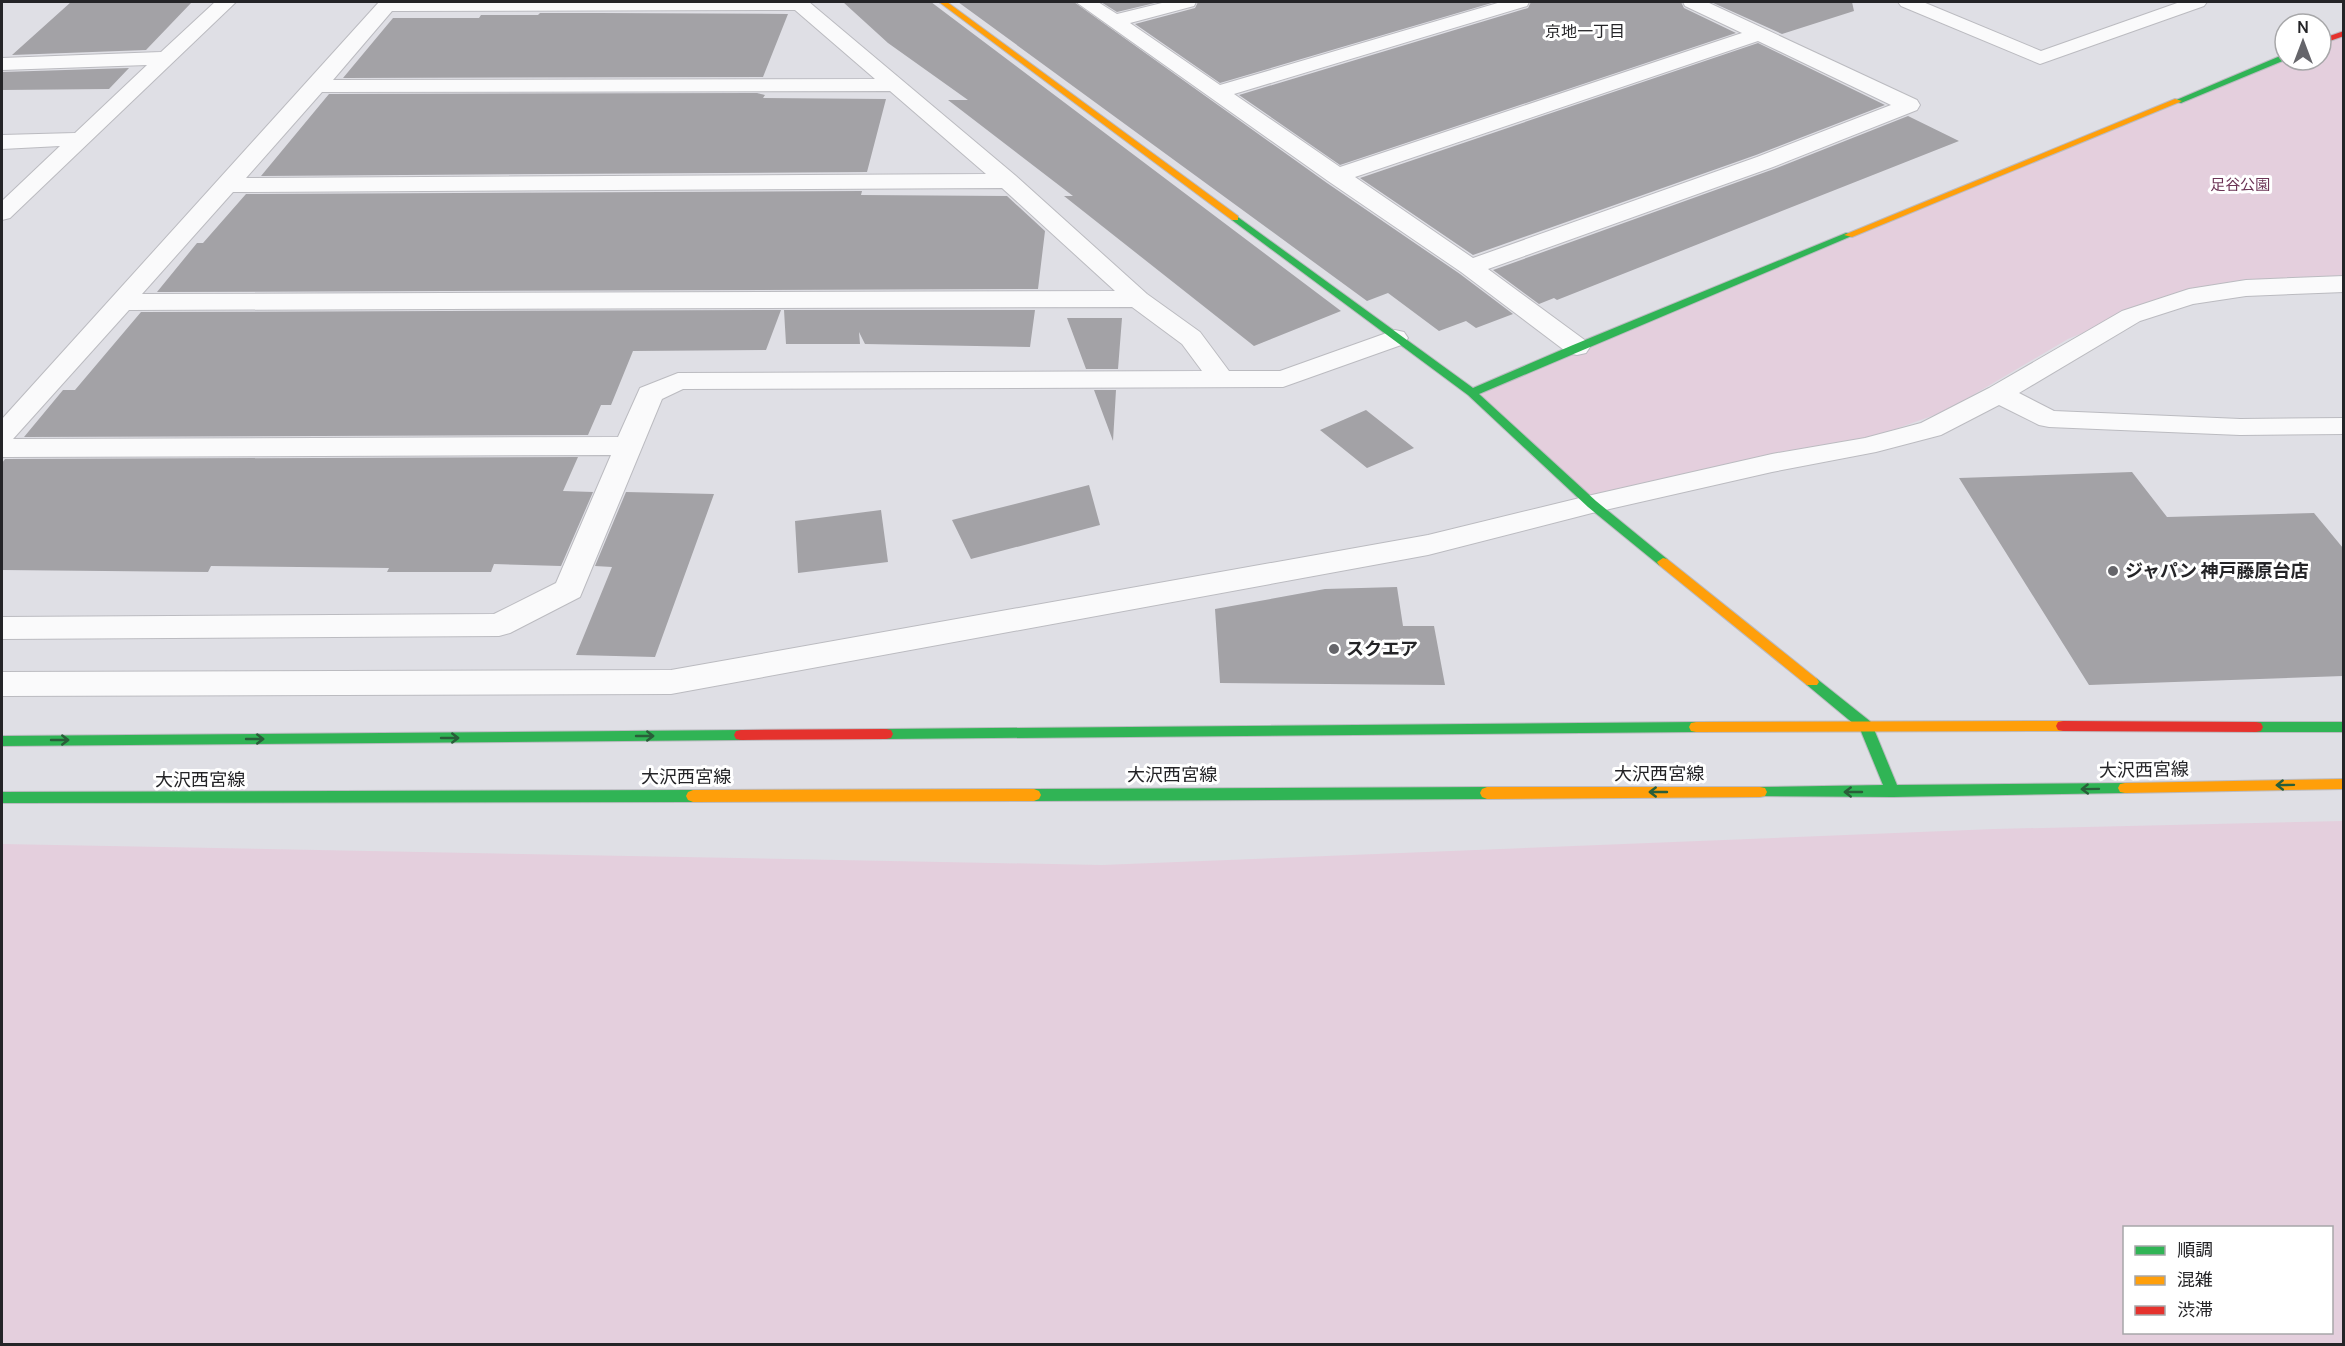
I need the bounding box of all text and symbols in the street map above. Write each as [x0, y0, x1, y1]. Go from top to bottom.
north arrow [2273, 12, 2333, 72]
text: N [2297, 16, 2309, 38]
district label: 京地一丁目 [1545, 20, 1625, 42]
park label: 足谷公園 [2210, 174, 2270, 195]
place label: ジャパン 神戸藤原台店 [2125, 558, 2309, 582]
marker: ジャパン 神戸藤原台店 [2106, 564, 2120, 578]
place label: スクエア [1346, 636, 1418, 660]
marker: スクエア [1327, 642, 1341, 656]
one-way arrow [634, 730, 654, 742]
one-way arrow [439, 732, 459, 744]
one-way arrow [244, 733, 264, 745]
one-way arrow [49, 734, 69, 746]
street label: 大沢西宮線 [2099, 756, 2189, 782]
street label: 大沢西宮線 [1614, 761, 1704, 785]
street label: 大沢西宮線 [1127, 762, 1217, 786]
street label: 大沢西宮線 [641, 764, 731, 788]
street label: 大沢西宮線 [155, 767, 245, 791]
one-way arrow [2276, 779, 2296, 791]
one-way arrow [2081, 783, 2101, 794]
one-way arrow [1649, 786, 1669, 798]
one-way arrow [1844, 786, 1864, 798]
legend [2123, 1226, 2333, 1334]
text: 順調 [2177, 1237, 2213, 1261]
text: 混雑 [2177, 1267, 2213, 1291]
text: 渋滞 [2177, 1297, 2213, 1321]

